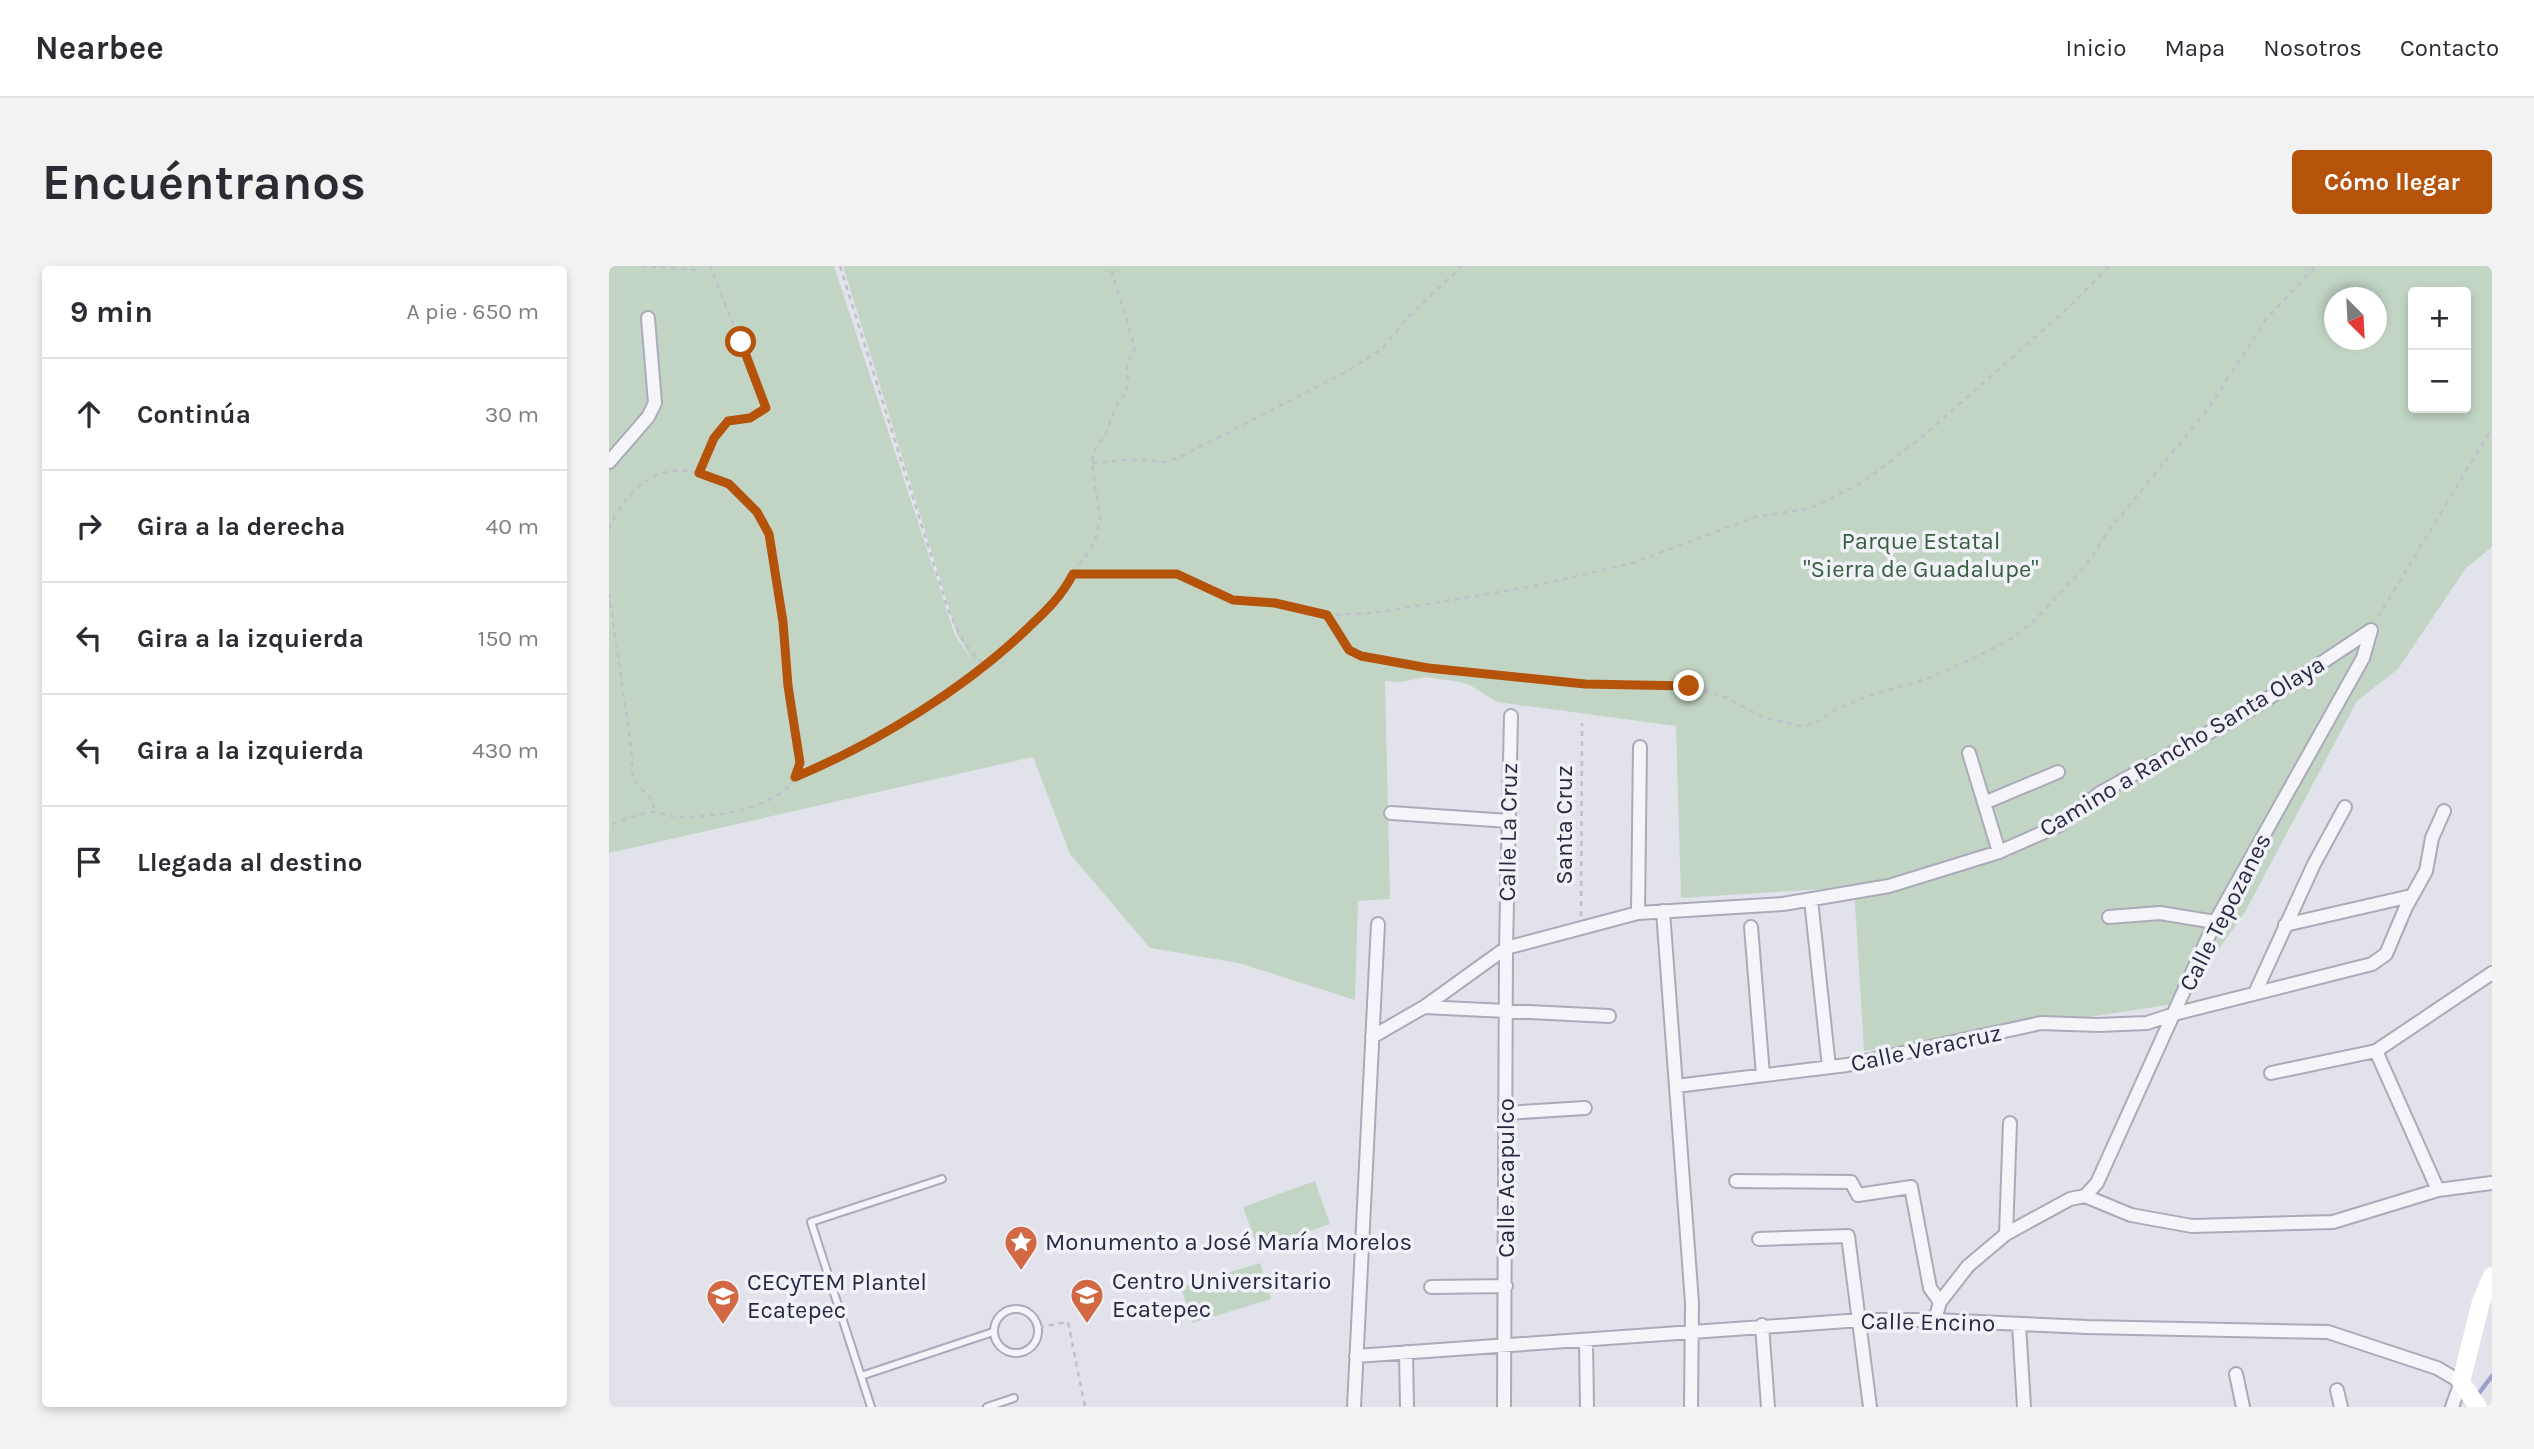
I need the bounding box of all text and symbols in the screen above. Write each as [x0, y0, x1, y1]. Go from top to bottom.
text: Nearbee [35, 29, 164, 67]
text: Inicio [2065, 34, 2126, 62]
text: Mapa [2164, 34, 2225, 62]
text: Nosotros [2263, 34, 2362, 62]
text: Contacto [2400, 34, 2499, 62]
button: Cómo llegar [2292, 150, 2492, 214]
text: Encuéntranos [42, 154, 366, 211]
north arrow [2324, 287, 2387, 350]
map controls [2408, 287, 2471, 413]
button: + [2408, 287, 2471, 350]
text: 9 min [70, 294, 153, 330]
text: A pie · 650 m [406, 298, 539, 325]
route start [725, 326, 756, 357]
button: − [2408, 350, 2471, 413]
icon: ahead [70, 395, 108, 433]
text: Continúa [137, 399, 251, 430]
text: 30 m [485, 401, 539, 428]
icon: right [70, 507, 108, 545]
text: Gira a la derecha [137, 511, 346, 542]
text: 40 m [486, 513, 539, 540]
park label: Parque Estatal "Sierra de Guadalupe" [1803, 527, 2039, 583]
icon: left [70, 619, 108, 657]
text: Gira a la izquierda [137, 623, 364, 654]
text: 150 m [478, 625, 539, 652]
street label: Camino a Rancho Santa Olaya [2034, 650, 2330, 842]
route end [1673, 670, 1704, 701]
icon: left [70, 731, 108, 769]
text: Gira a la izquierda [137, 735, 364, 766]
text: 430 m [472, 737, 539, 764]
street label: Calle La Cruz [1493, 762, 1523, 902]
street label: Santa Cruz [1550, 765, 1578, 885]
street label: Calle Tepozanes [2173, 829, 2277, 995]
icon: arrive [70, 843, 108, 881]
text: Llegada al destino [137, 847, 363, 878]
street label: Calle Veracruz [1848, 1018, 2004, 1078]
street label: Calle Acapulco [1492, 1098, 1520, 1258]
place icon: Monumento a José María Morelos [1002, 1223, 1040, 1272]
place label: Monumento a José María Morelos [1045, 1228, 1412, 1256]
place label: Centro Universitario Ecatepec [1112, 1267, 1331, 1323]
place label: CECyTEM Plantel Ecatepec [747, 1268, 927, 1324]
school or university icon: Centro Universitario Ecatepec [1068, 1276, 1106, 1325]
school or university icon: CECyTEM Plantel Ecatepec [704, 1277, 742, 1326]
street label: Calle Encino [1861, 1307, 1995, 1337]

